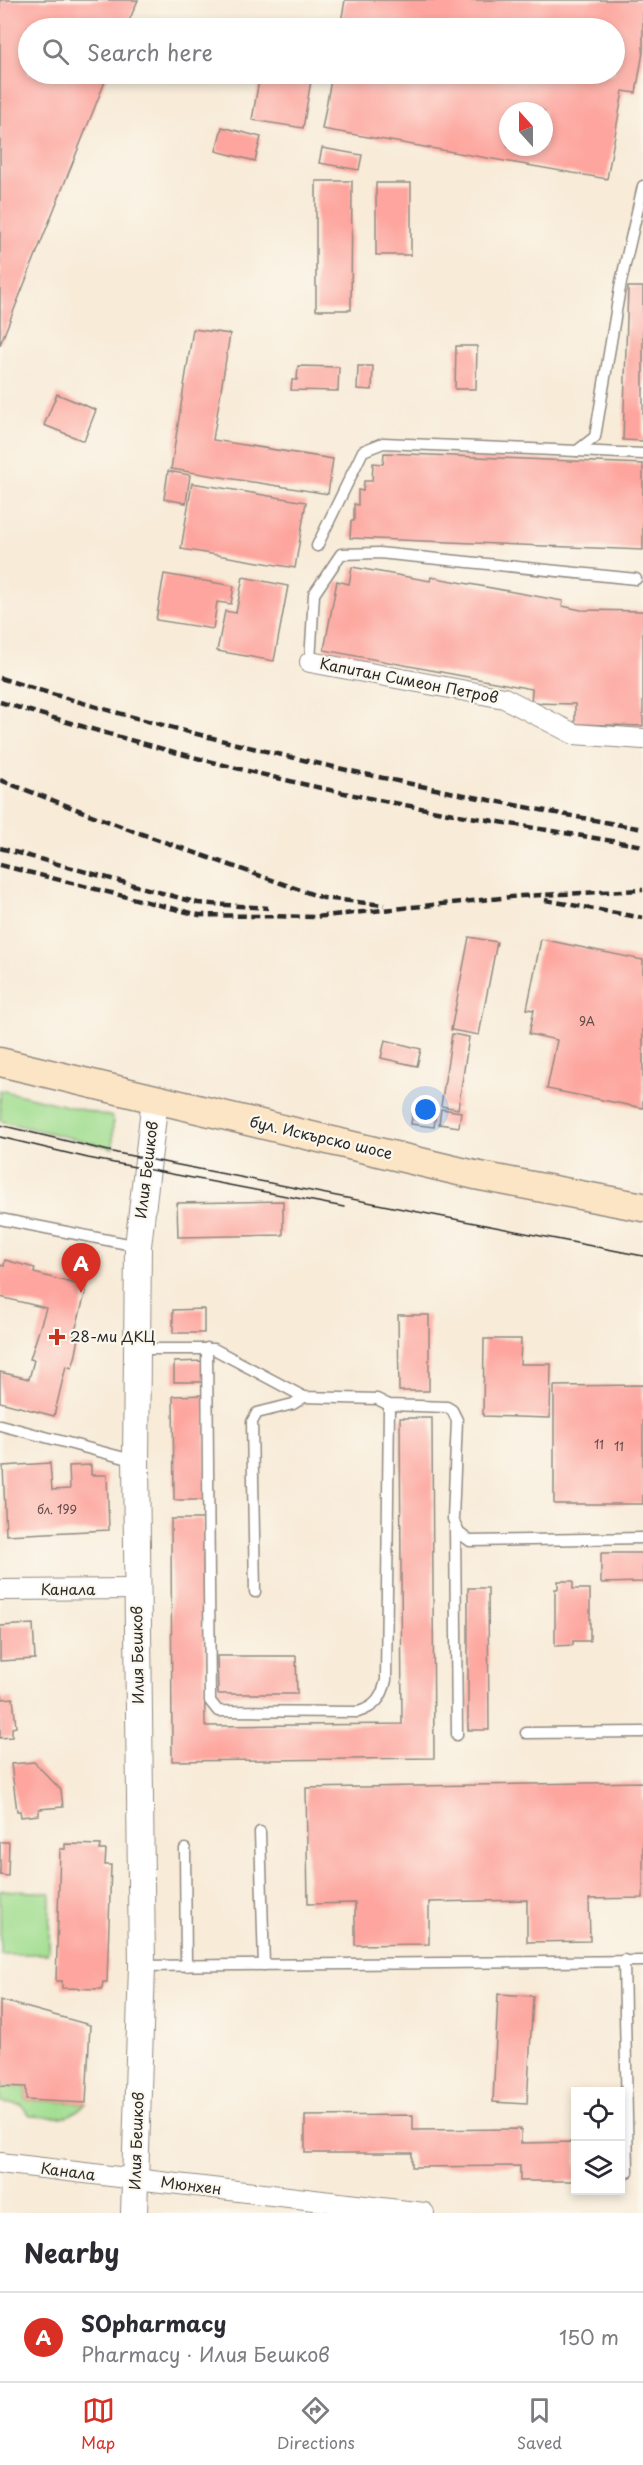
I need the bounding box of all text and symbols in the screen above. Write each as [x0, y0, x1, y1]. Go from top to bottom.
search box [18, 18, 625, 84]
icon: search [39, 35, 72, 68]
text: Search here [87, 35, 213, 68]
north arrow [499, 102, 553, 156]
street label: Капитан Симеон Петров [318, 651, 501, 708]
house number: 9A [579, 1012, 595, 1030]
your location [411, 1095, 440, 1124]
street label: бул. Искърско шосе [248, 1109, 395, 1164]
street label: Илия Бешков [128, 1119, 163, 1220]
pin: A [62, 1244, 100, 1293]
place label: 28-ми ДКЦ [70, 1324, 155, 1347]
marker: 28-ми ДКЦ [48, 1328, 66, 1346]
house number: 11 [594, 1435, 604, 1453]
house number: 11 [614, 1437, 624, 1455]
house number: бл. 199 [37, 1500, 77, 1518]
street label: Канала [40, 1577, 96, 1600]
street label: Илия Бешков [124, 1605, 149, 1704]
map controls [571, 2087, 625, 2195]
button: locate [571, 2087, 625, 2141]
street label: Илия Бешков [122, 2091, 149, 2190]
button: layers [571, 2141, 625, 2195]
street label: Канала [39, 2156, 97, 2185]
street label: Мюнхен [159, 2169, 223, 2200]
text: Nearby [24, 2233, 119, 2272]
text: SOpharmacy [81, 2306, 226, 2339]
text: A [36, 2322, 51, 2352]
text: 150 m [559, 2322, 619, 2352]
text: Pharmacy · Илия Бешков [81, 2339, 330, 2369]
tab: Map [81, 2394, 115, 2454]
tab: Directions [277, 2394, 355, 2454]
tab: Saved [517, 2394, 562, 2454]

